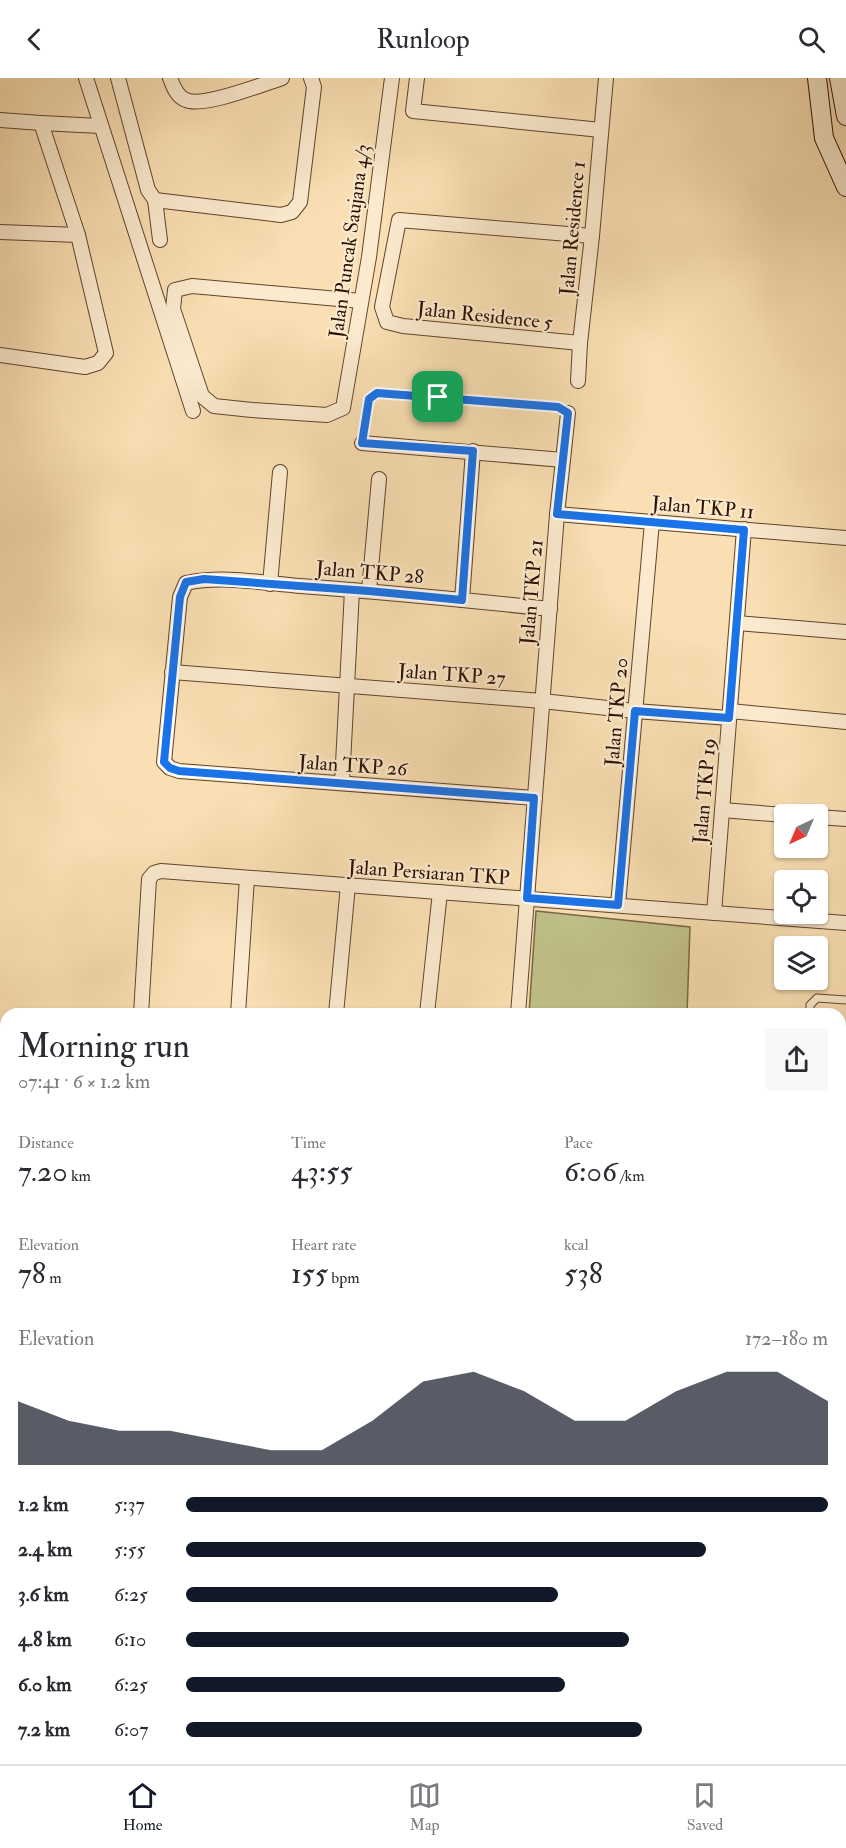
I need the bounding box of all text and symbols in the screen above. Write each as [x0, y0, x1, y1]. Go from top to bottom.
icon: back [18, 23, 51, 56]
text: Runloop [376, 23, 470, 56]
icon: search [795, 23, 828, 56]
street label: Jalan Puncak Saujana 4/3 [323, 143, 375, 341]
street label: Jalan Residence 1 [554, 160, 591, 297]
street label: Jalan Residence 5 [415, 296, 554, 335]
pin [412, 371, 463, 422]
icon: arrive [421, 380, 454, 413]
street label: Jalan TKP 11 [650, 490, 755, 524]
street label: Jalan TKP 21 [514, 538, 549, 647]
street label: Jalan TKP 28 [314, 555, 425, 590]
street label: Jalan TKP 20 [599, 657, 634, 768]
street label: Jalan TKP 27 [396, 658, 507, 691]
street label: Jalan TKP 19 [687, 737, 722, 846]
street label: Jalan TKP 26 [297, 749, 409, 782]
north arrow [774, 804, 828, 858]
map controls [774, 804, 828, 990]
street label: Jalan Persiaran TKP [346, 854, 511, 891]
button: locate [774, 870, 828, 924]
button: layers [774, 936, 828, 990]
text: Morning run [18, 1026, 190, 1067]
button: share [765, 1028, 828, 1091]
text: 07:41 · 6 × 1.2 km [18, 1069, 150, 1094]
text: Distance [18, 1133, 74, 1153]
text: Time [291, 1133, 326, 1153]
text: Pace [564, 1133, 593, 1153]
text: 7.20 [18, 1153, 68, 1190]
text: 43:55 [291, 1153, 352, 1190]
text: 6:06 [564, 1153, 617, 1190]
text: km [68, 1166, 91, 1186]
text: /km [617, 1166, 645, 1186]
text: Elevation [18, 1235, 79, 1255]
text: Heart rate [291, 1235, 356, 1255]
text: kcal [564, 1235, 589, 1255]
text: 78 [18, 1255, 46, 1292]
text: 155 [291, 1255, 328, 1292]
text: 538 [564, 1255, 603, 1292]
text: m [46, 1268, 62, 1288]
text: bpm [328, 1268, 360, 1288]
text: Elevation [18, 1326, 94, 1351]
text: 172–180 m [745, 1326, 828, 1351]
text: 1.2 km [18, 1492, 68, 1517]
text: 5:37 [114, 1492, 145, 1517]
text: 2.4 km [18, 1537, 72, 1562]
text: 5:55 [114, 1537, 145, 1562]
text: 3.6 km [18, 1582, 69, 1607]
text: 6:25 [114, 1582, 148, 1607]
text: 4.8 km [18, 1627, 72, 1652]
text: 6:10 [114, 1627, 146, 1652]
text: 6.0 km [18, 1672, 71, 1697]
text: 6:25 [114, 1672, 148, 1697]
text: 7.2 km [18, 1717, 70, 1742]
text: 6:07 [114, 1717, 148, 1742]
tab: Home [123, 1779, 162, 1835]
tab: Map [408, 1779, 441, 1835]
tab: Saved [687, 1779, 723, 1835]

